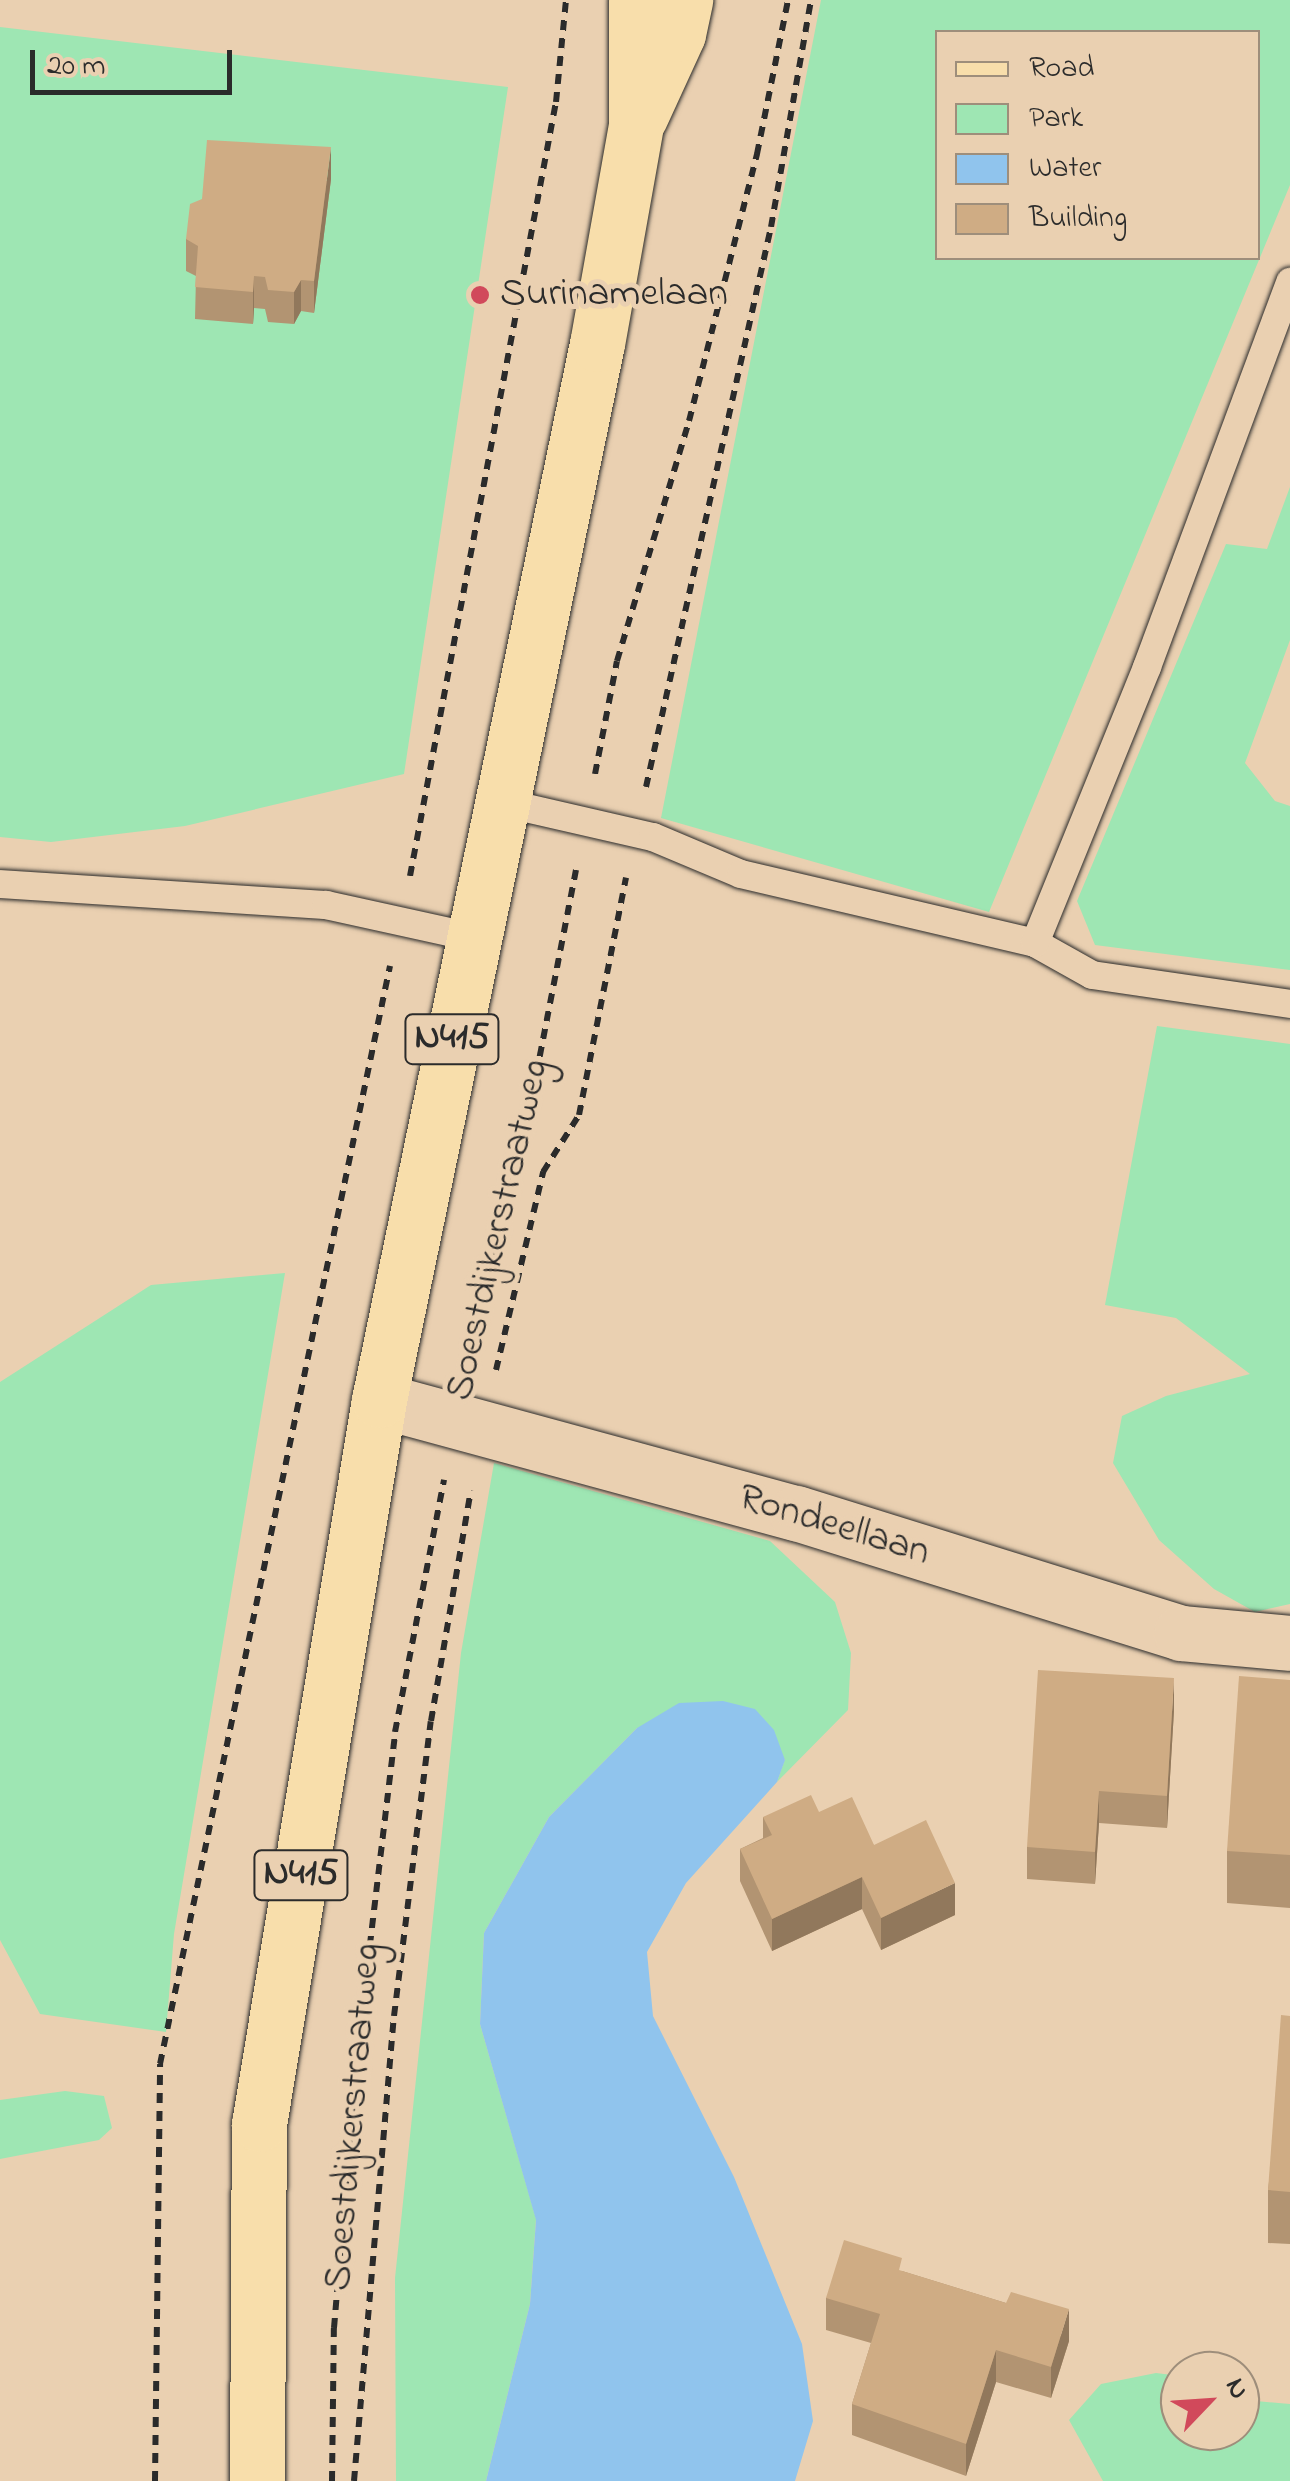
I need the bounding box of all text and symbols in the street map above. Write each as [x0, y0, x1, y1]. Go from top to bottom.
scale bar [35, 30, 238, 92]
legend [935, 30, 1260, 260]
text: 20 m [47, 45, 106, 89]
text: Road [1029, 47, 1094, 91]
text: Park [1029, 97, 1083, 141]
text: Water [1029, 147, 1101, 191]
text: Building [1029, 197, 1127, 241]
place label: Surinamelaan [500, 271, 728, 319]
marker: Surinamelaan [469, 284, 491, 306]
road number: N415 [402, 1006, 502, 1072]
street label: Soestdijkerstraatweg [436, 1055, 562, 1405]
street label: Rondeellaan [733, 1474, 935, 1578]
road number: N415 [251, 1842, 351, 1908]
street label: Soestdijkerstraatweg [315, 1941, 393, 2293]
north arrow [1160, 2351, 1260, 2451]
text: N [1213, 2372, 1258, 2406]

